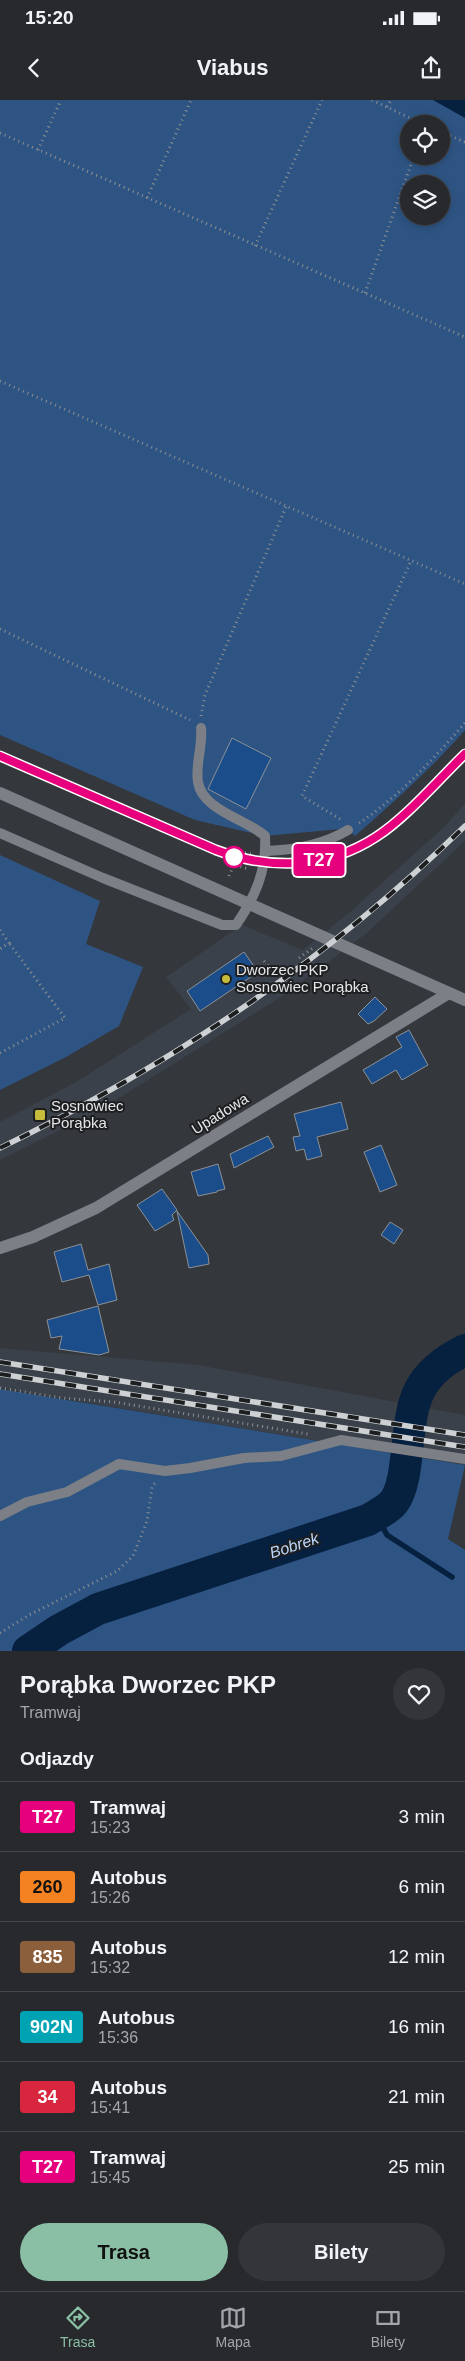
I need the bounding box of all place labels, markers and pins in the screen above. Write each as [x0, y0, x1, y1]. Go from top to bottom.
unlabelled marker [223, 846, 245, 868]
place label: Dworzec PKP Sosnowiec Porąbka [236, 961, 369, 995]
marker: Dworzec PKP Sosnowiec Porąbka [220, 973, 232, 985]
place label: Sosnowiec Porąbka [51, 1097, 124, 1131]
marker: Sosnowiec Porąbka [33, 1108, 47, 1122]

